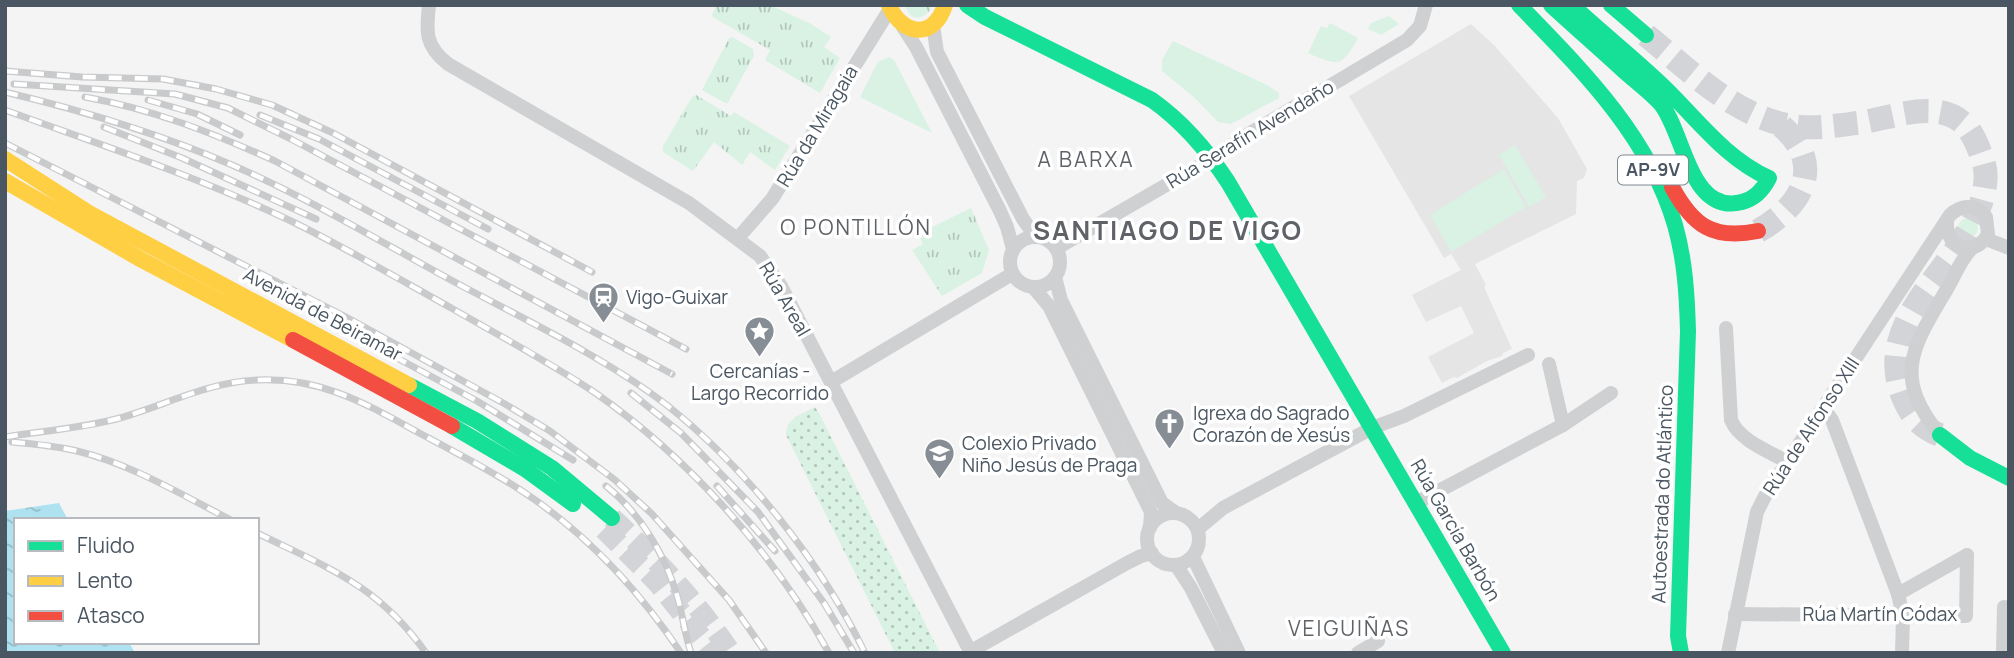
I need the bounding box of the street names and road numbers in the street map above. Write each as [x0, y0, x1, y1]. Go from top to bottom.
street label: Rúa da Miragaia [770, 60, 864, 192]
street label: Rúa Serafín Avendaño [1161, 74, 1339, 194]
road number: AP-9V [1618, 155, 1688, 184]
street label: Rúa Areal [753, 257, 817, 341]
street label: Avenida de Beiramar [239, 261, 407, 367]
street label: Rúa de Alfonso XIII [1757, 352, 1865, 500]
street label: Autoestrada do Atlántico [1645, 384, 1679, 604]
street label: Rúa García Barbón [1405, 454, 1507, 606]
street label: Rúa Martín Códax [1803, 601, 1957, 627]

